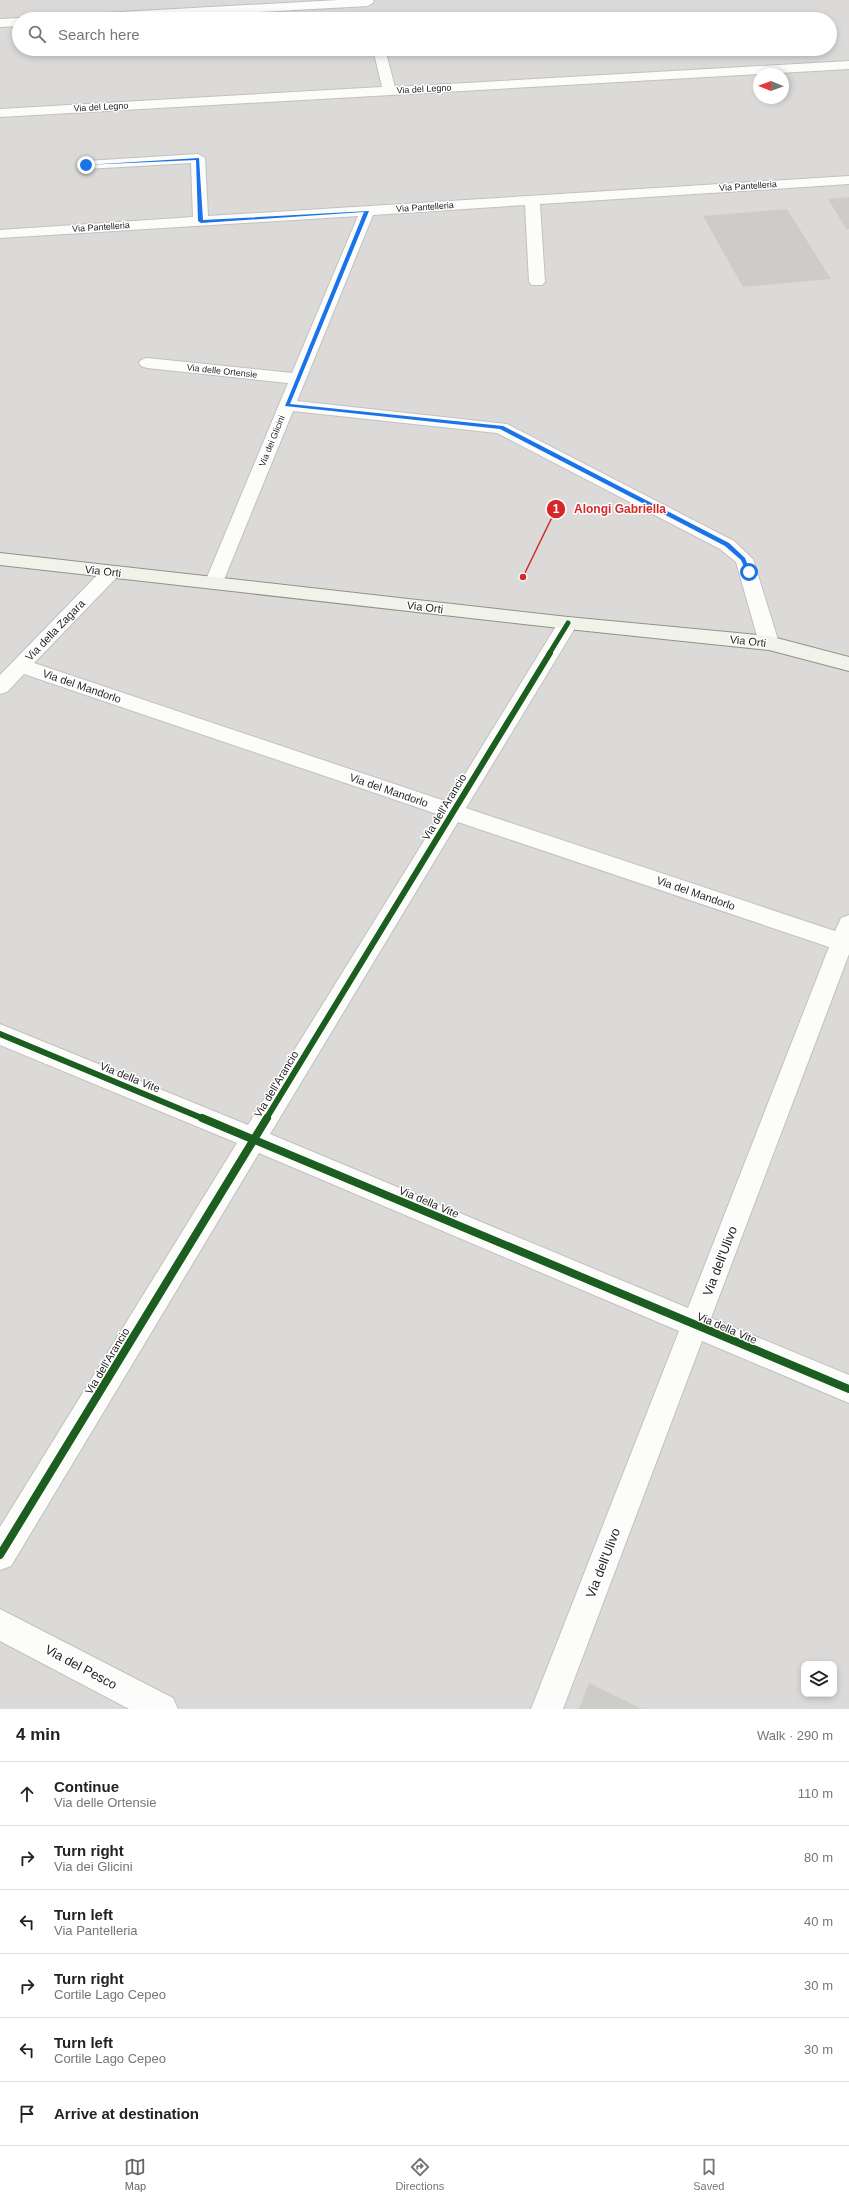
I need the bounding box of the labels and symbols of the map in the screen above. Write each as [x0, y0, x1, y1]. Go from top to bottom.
north arrow [753, 68, 789, 104]
street label: Via del Legno [396, 83, 452, 95]
street label: Via del Legno [73, 101, 129, 113]
route end [77, 156, 95, 174]
street label: Via Pantelleria [719, 179, 777, 193]
street label: Via Pantelleria [396, 200, 454, 214]
street label: Via Pantelleria [72, 220, 130, 234]
street label: Via delle Ortensie [186, 362, 258, 380]
street label: Via dei Glicini [257, 414, 287, 468]
callout: Alongi Gabriella [546, 497, 674, 521]
text: 1 [553, 502, 560, 516]
text: Alongi Gabriella [574, 502, 666, 516]
street label: Via Orti [84, 563, 122, 579]
route start [740, 563, 758, 581]
street label: Via della Zagara [23, 596, 88, 663]
street label: Via Orti [406, 599, 444, 615]
street label: Via Orti [729, 633, 767, 649]
street label: Via del Mandorlo [41, 667, 123, 705]
street label: Via del Mandorlo [348, 771, 430, 809]
street label: Via dell'Arancio [419, 772, 469, 842]
street label: Via del Mandorlo [655, 874, 737, 912]
street label: Via dell'Arancio [251, 1049, 301, 1119]
street label: Via della Vite [98, 1059, 162, 1095]
street label: Via della Vite [397, 1184, 461, 1220]
street label: Via dell'Ulivo [700, 1224, 740, 1298]
street label: Via della Vite [695, 1310, 759, 1346]
street label: Via dell'Arancio [82, 1326, 132, 1396]
street label: Via dell'Ulivo [583, 1526, 623, 1600]
street label: Via del Pesco [42, 1642, 120, 1692]

